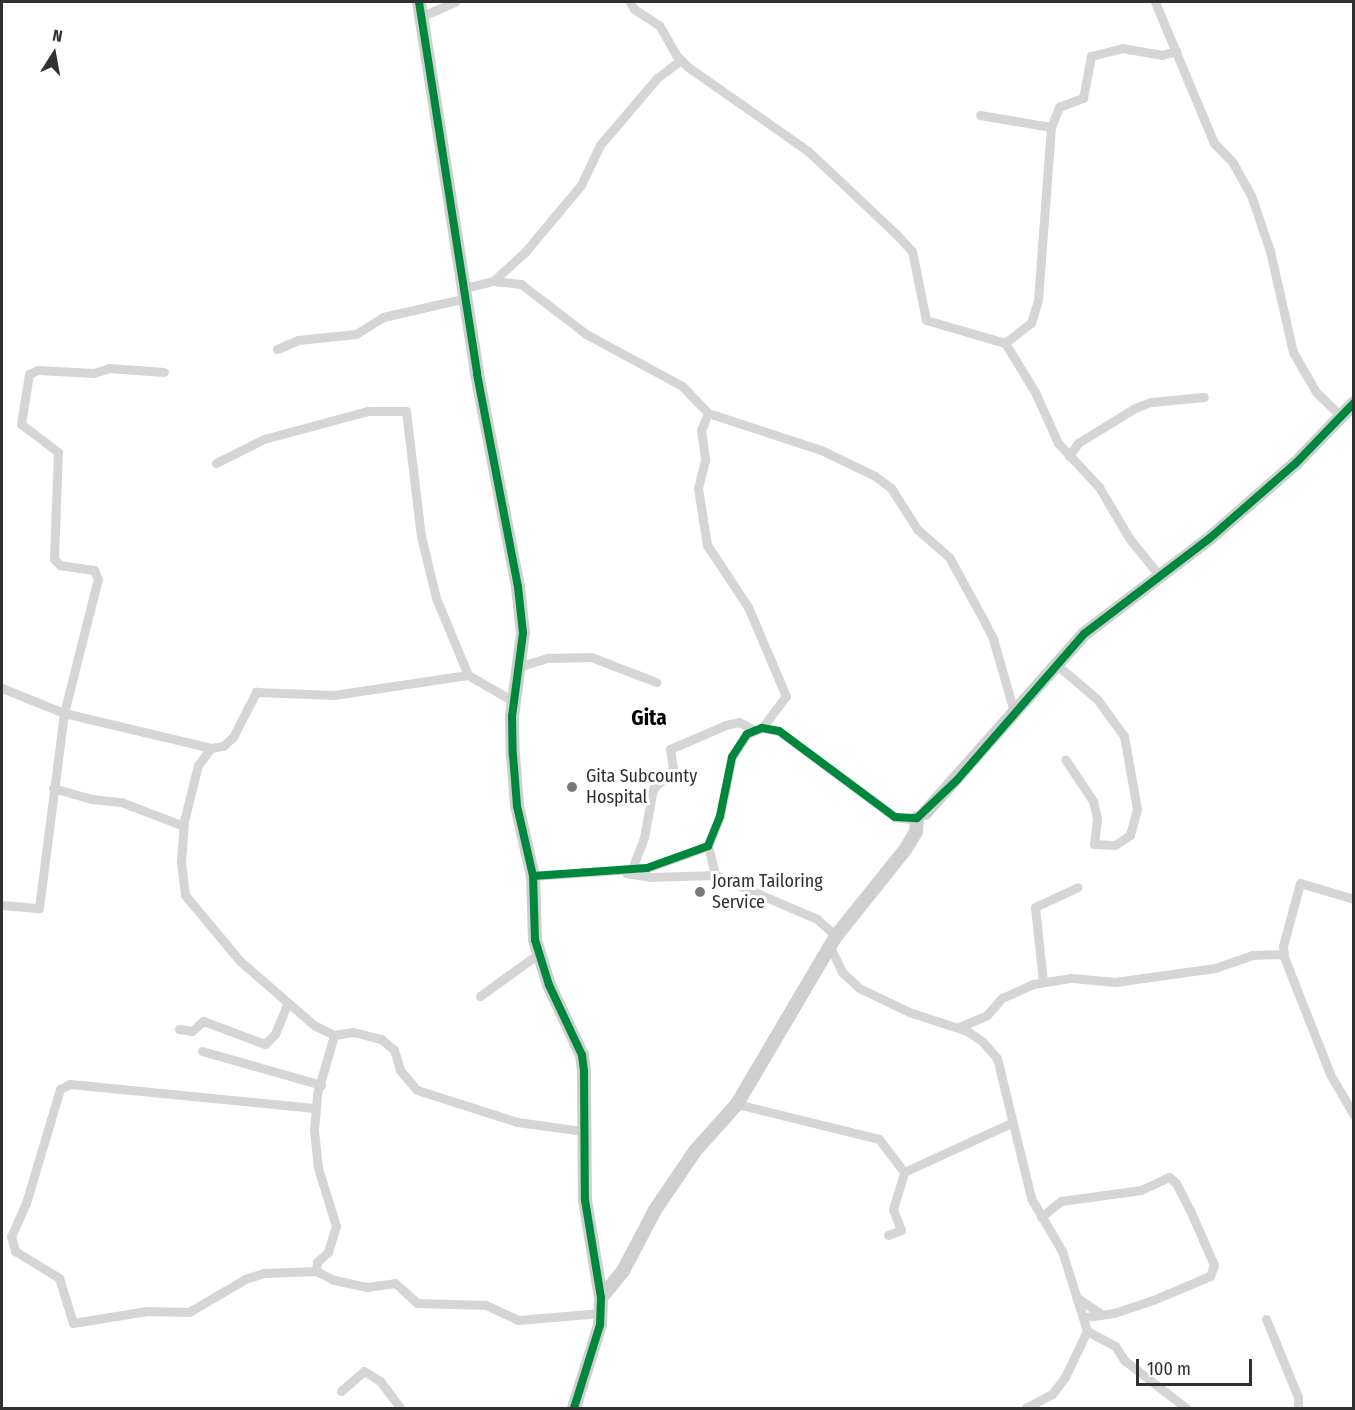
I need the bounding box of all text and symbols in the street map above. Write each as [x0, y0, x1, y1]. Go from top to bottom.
north arrow [24, 24, 84, 84]
text: N [51, 26, 64, 46]
district label: Gita [631, 705, 667, 731]
place label: Gita Subcounty Hospital [586, 766, 697, 808]
marker: Gita Subcounty Hospital [563, 778, 581, 796]
place label: Joram Tailoring Service [712, 871, 823, 914]
marker: Joram Tailoring Service [693, 885, 707, 899]
scale bar [1139, 1347, 1254, 1385]
text: 100 m [1147, 1358, 1191, 1380]

